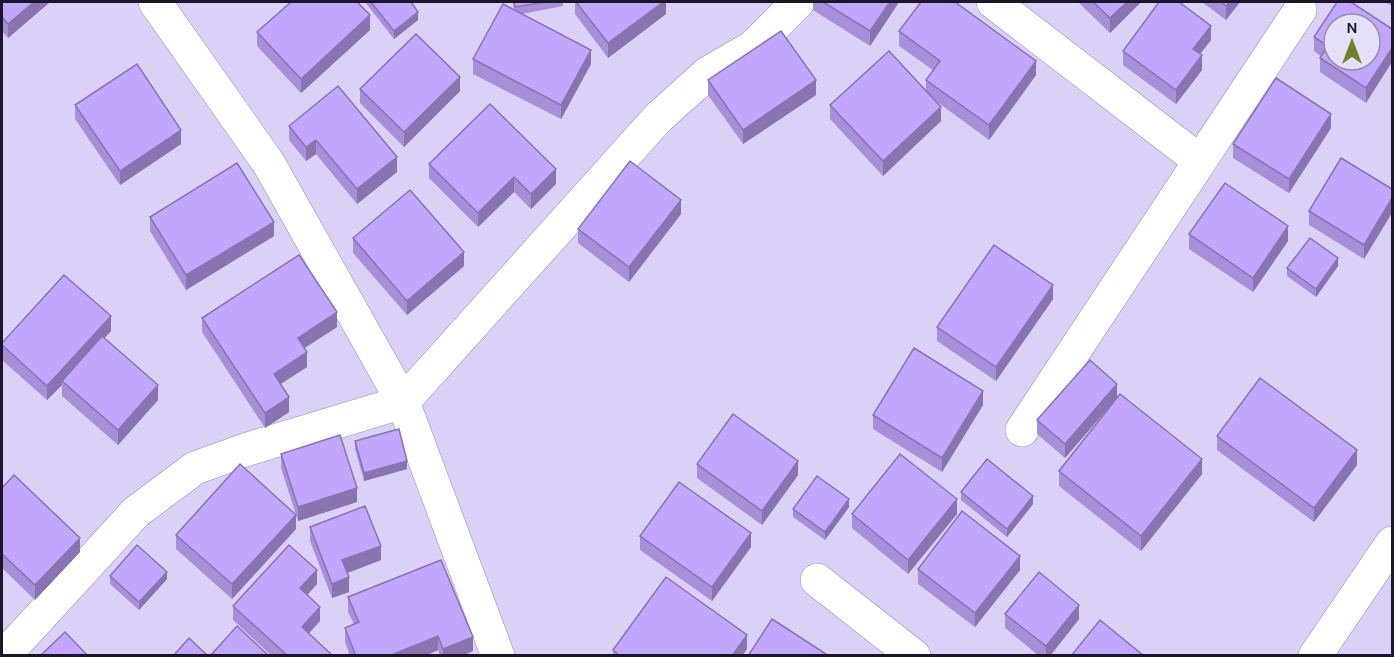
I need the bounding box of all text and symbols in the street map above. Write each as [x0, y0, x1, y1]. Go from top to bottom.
north arrow [1322, 12, 1382, 72]
text: N [1346, 18, 1358, 37]

